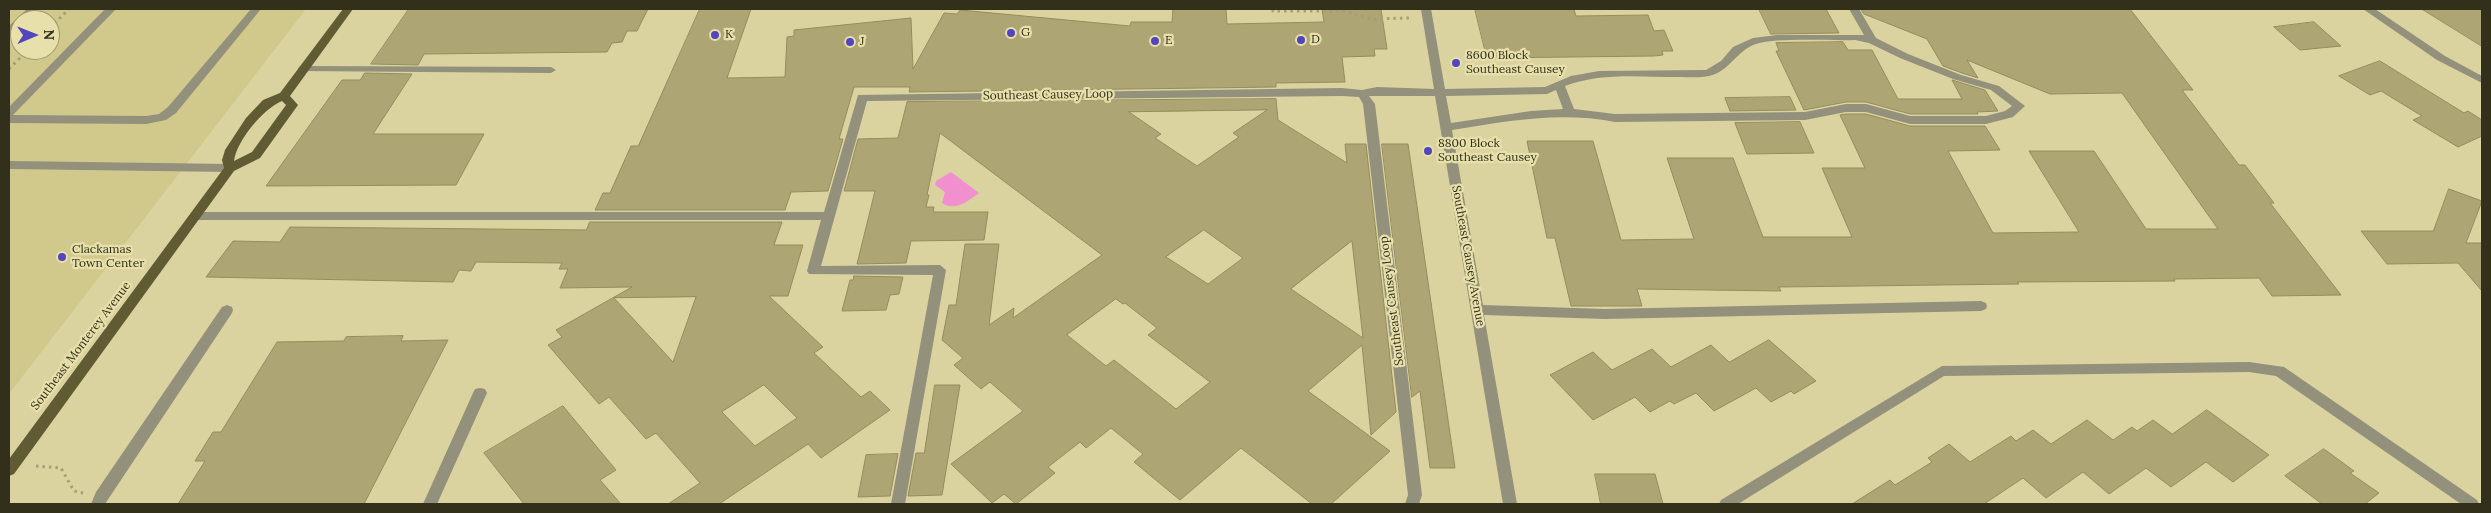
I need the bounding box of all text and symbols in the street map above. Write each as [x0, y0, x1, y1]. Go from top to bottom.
north arrow [10, 10, 60, 60]
place label: G [1021, 26, 1030, 40]
marker: G [1005, 27, 1017, 39]
place label: K [725, 28, 733, 42]
text: N [40, 29, 58, 40]
marker: K [709, 29, 721, 41]
place label: D [1311, 33, 1320, 47]
place label: E [1165, 34, 1172, 48]
marker: D [1295, 34, 1307, 46]
place label: J [860, 35, 864, 49]
marker: E [1149, 35, 1161, 47]
marker: J [844, 36, 856, 48]
place label: 8600 Block Southeast Causey [1466, 49, 1565, 77]
marker: 8600 Block Southeast Causey [1450, 57, 1462, 69]
street label: Southeast Causey Loop [983, 87, 1113, 103]
place label: 8800 Block Southeast Causey [1438, 137, 1537, 165]
marker: 8800 Block Southeast Causey [1422, 145, 1434, 157]
street label: Southeast Causey Avenue [1449, 184, 1487, 328]
street label: Southeast Causey Loop [1377, 236, 1407, 366]
place label: Clackamas Town Center [72, 243, 144, 271]
marker: Clackamas Town Center [56, 251, 68, 263]
street label: Southeast Monterey Avenue [28, 279, 134, 413]

